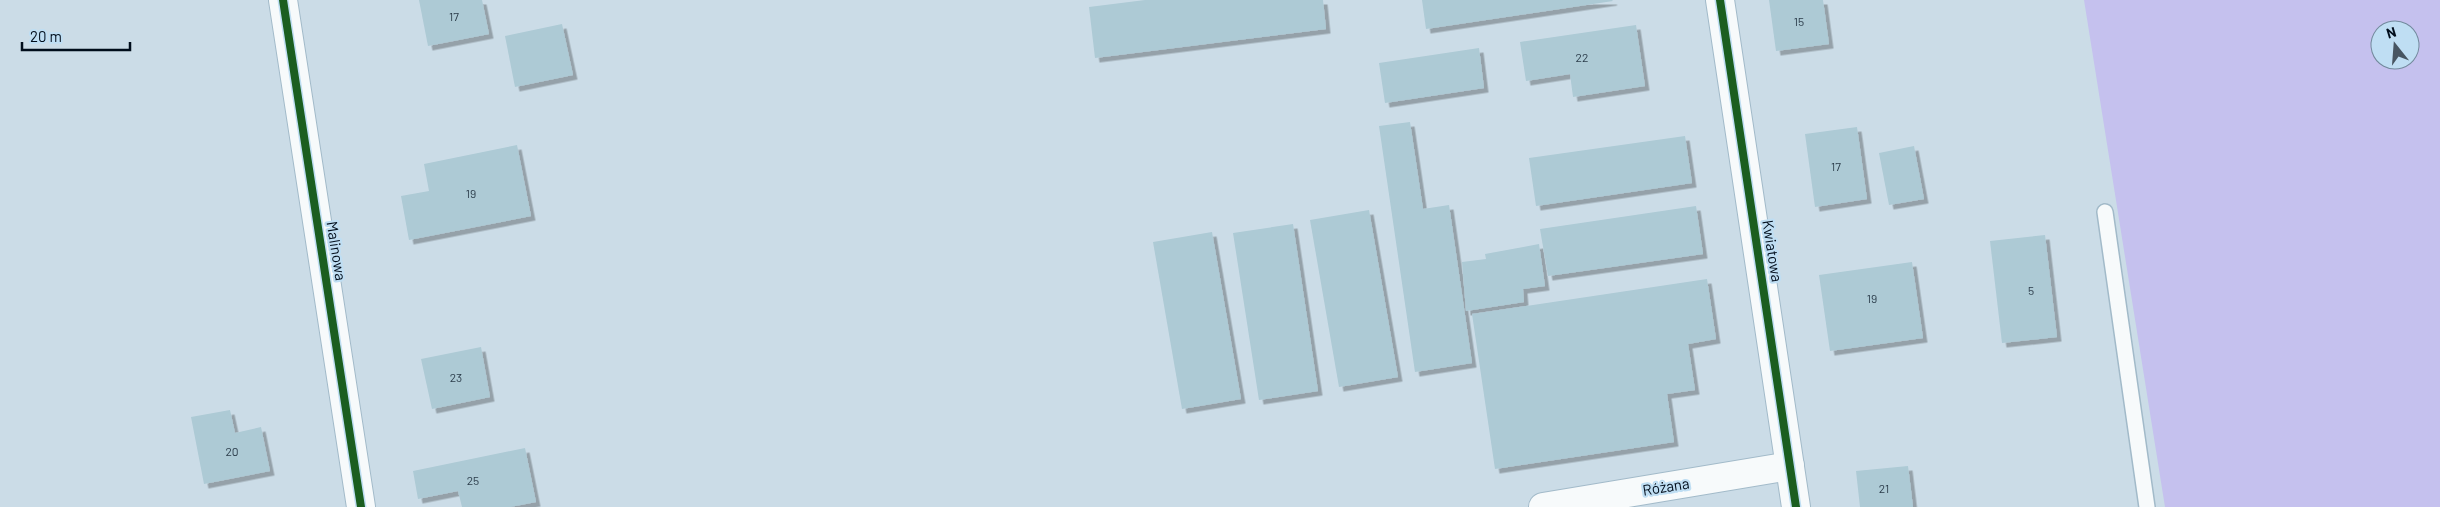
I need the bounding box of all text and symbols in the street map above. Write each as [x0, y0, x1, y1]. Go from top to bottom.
house number: 17 [449, 9, 459, 23]
house number: 15 [1794, 14, 1804, 28]
scale bar [22, 20, 130, 52]
north arrow [2370, 20, 2420, 70]
text: N [2384, 23, 2398, 42]
text: 20 m [30, 27, 62, 45]
house number: 22 [1576, 50, 1588, 64]
house number: 17 [1831, 159, 1841, 173]
house number: 19 [466, 186, 476, 200]
street label: Kwiatowa [1759, 219, 1787, 283]
street label: Malinowa [323, 220, 351, 282]
house number: 5 [2028, 283, 2034, 297]
house number: 19 [1867, 291, 1877, 305]
house number: 23 [450, 370, 462, 384]
house number: 20 [225, 444, 239, 458]
house number: 25 [467, 473, 479, 487]
street label: Różana [1641, 473, 1691, 499]
house number: 21 [1879, 481, 1889, 495]

